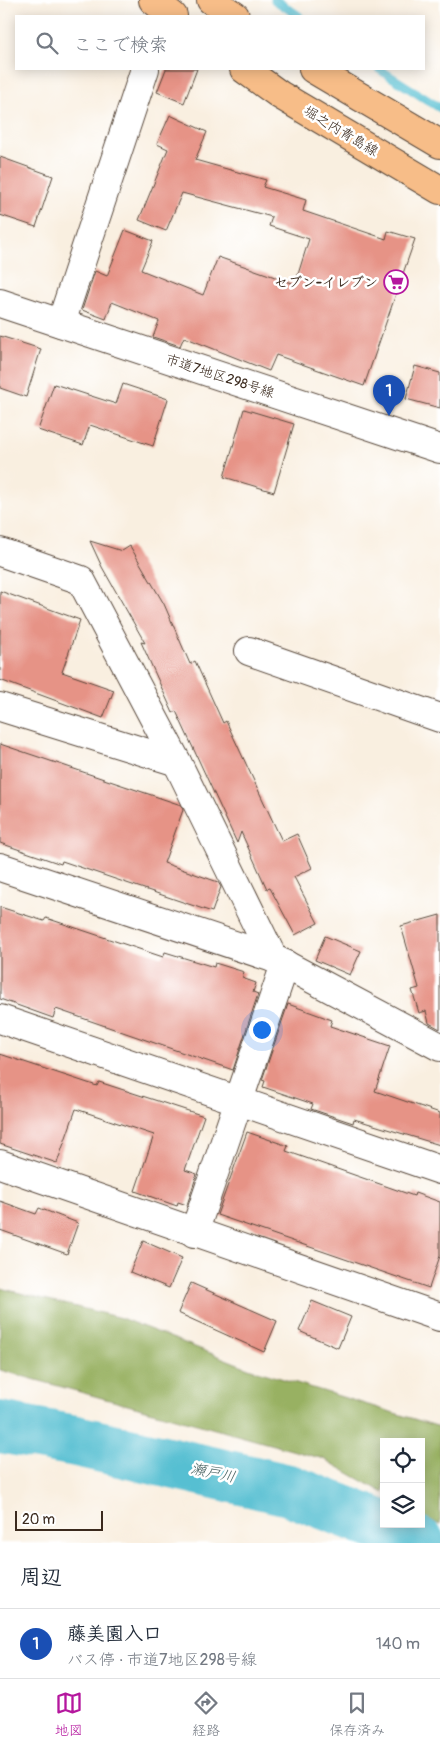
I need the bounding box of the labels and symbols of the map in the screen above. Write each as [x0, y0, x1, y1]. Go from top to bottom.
street label: 堀之内青島線 [301, 102, 381, 160]
supermarket icon: セブン-イレブン [383, 269, 409, 295]
place label: セブン-イレブン [274, 274, 378, 291]
street label: 市道7地区298号線 [163, 350, 277, 402]
pin: 1 [373, 375, 405, 416]
your location [249, 1017, 275, 1043]
water label: 瀬戸川 [189, 1459, 237, 1487]
scale bar [15, 1508, 102, 1531]

